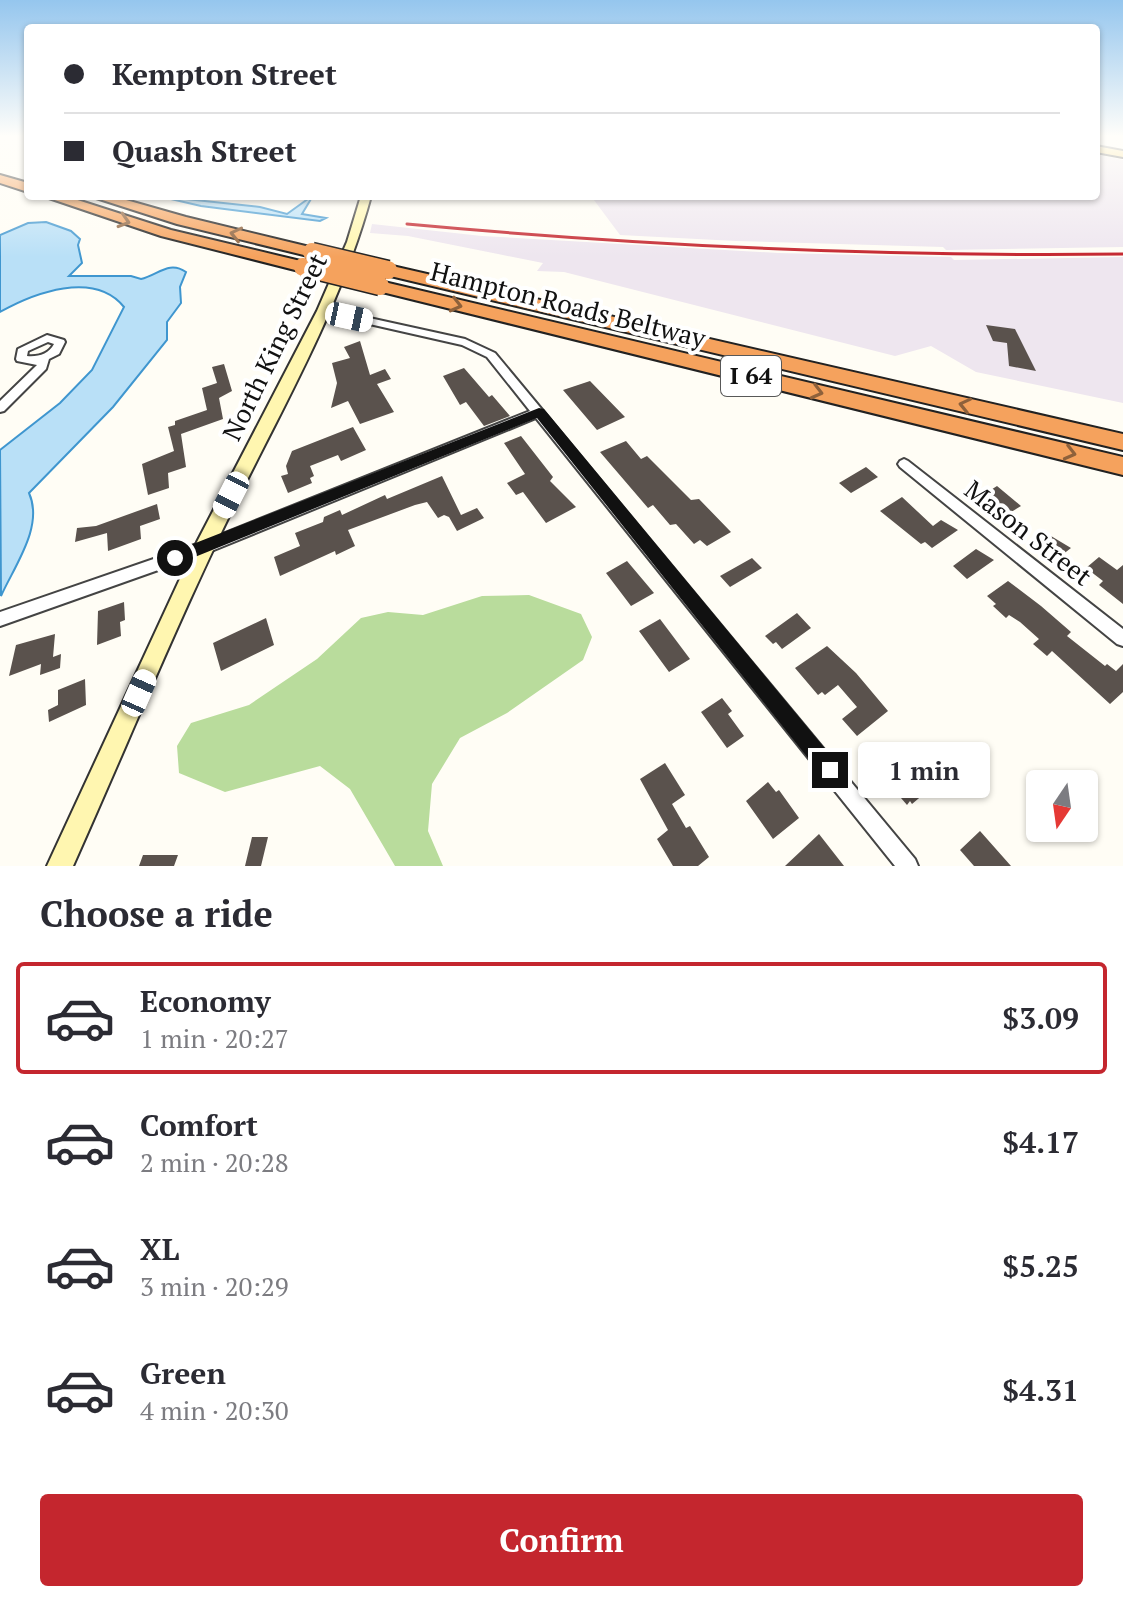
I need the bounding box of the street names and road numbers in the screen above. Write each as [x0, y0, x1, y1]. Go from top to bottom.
street label: North King Street [214, 247, 334, 446]
street label: Hampton Roads Beltway [427, 253, 710, 355]
road number: I 64 [721, 356, 781, 396]
street label: Mason Street [958, 472, 1099, 593]

